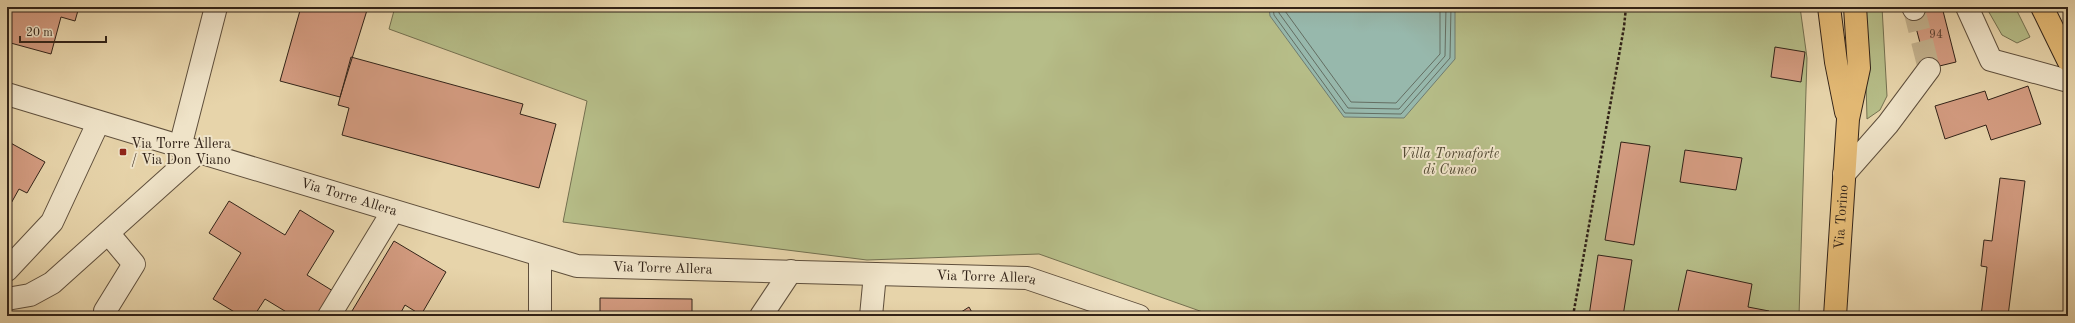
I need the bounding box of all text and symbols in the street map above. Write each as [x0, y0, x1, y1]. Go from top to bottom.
scale bar [20, 18, 106, 44]
text: 20 m [26, 27, 53, 39]
house number: 94 [1929, 29, 1943, 41]
place label: Via Torre Allera / Via Don Viano [131, 137, 231, 167]
marker: Via Torre Allera / Via Don Viano [118, 147, 128, 157]
park label: Villa Tornaforte di Cuneo [1400, 147, 1500, 177]
street label: Via Torre Allera [299, 176, 399, 218]
street label: Via Torino [1832, 184, 1851, 250]
street label: Via Torre Allera [612, 260, 713, 277]
street label: Via Torre Allera [936, 269, 1038, 288]

